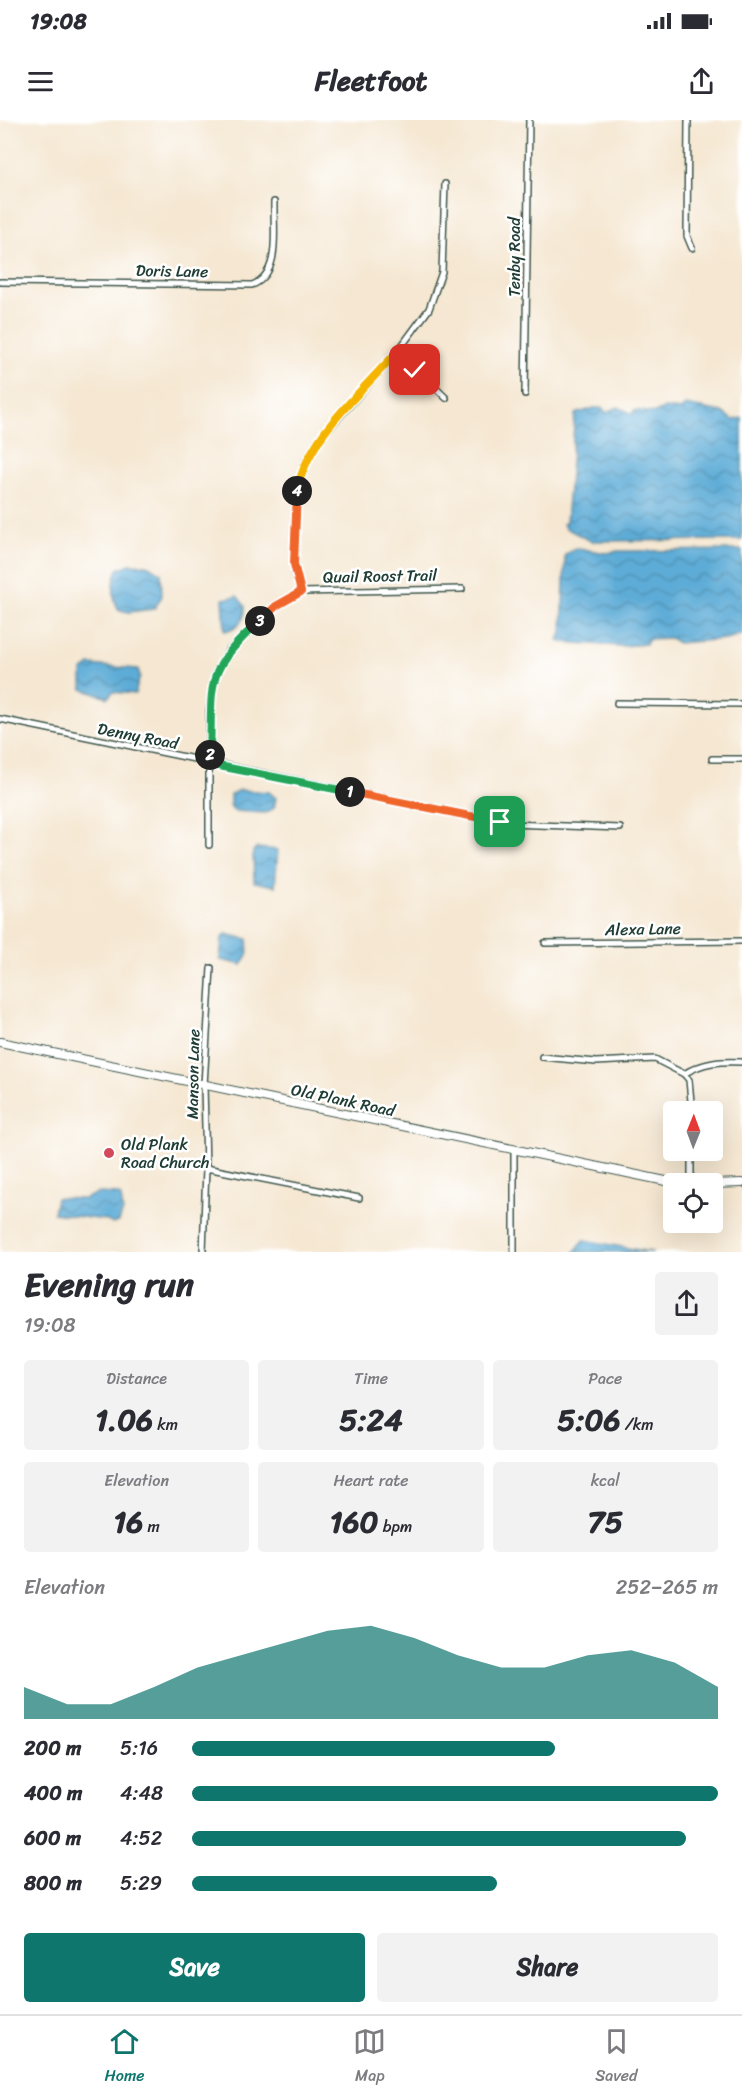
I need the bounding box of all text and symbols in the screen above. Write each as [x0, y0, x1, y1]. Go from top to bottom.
text: 19:08 [30, 2, 87, 41]
text: Fleetfoot [315, 57, 427, 105]
icon: menu [24, 65, 57, 98]
icon: share [685, 65, 718, 98]
street label: Tenby Road [500, 216, 529, 297]
street label: Doris Lane [135, 256, 209, 286]
pin [389, 344, 440, 395]
icon: check [398, 353, 431, 386]
pin: 4 [282, 476, 312, 506]
text: 4 [292, 476, 302, 505]
street label: Quail Roost Trail [323, 560, 438, 591]
pin: 3 [245, 606, 275, 636]
text: 3 [256, 606, 264, 635]
street label: Denny Road [95, 714, 182, 758]
pin: 2 [195, 740, 225, 770]
text: 2 [205, 740, 215, 769]
pin: 1 [335, 777, 365, 807]
text: 1 [347, 777, 353, 806]
pin [474, 796, 525, 847]
icon: arrive [483, 805, 516, 838]
street label: Alexa Lane [604, 914, 681, 944]
street label: Manson Lane [178, 1029, 208, 1119]
street label: Old Plank Road [288, 1075, 399, 1125]
north arrow [663, 1101, 723, 1161]
map controls [663, 1101, 723, 1233]
place label: Old Plank Road Church [121, 1130, 209, 1177]
marker: Old Plank Road Church [102, 1146, 116, 1160]
button: locate [663, 1173, 723, 1233]
text: Evening run [24, 1256, 194, 1314]
button: share [655, 1272, 718, 1335]
text: 19:08 [24, 1308, 76, 1343]
text: Distance [106, 1364, 167, 1393]
text: Time [354, 1364, 388, 1393]
text: Pace [588, 1364, 622, 1393]
text: 1.06 [95, 1393, 153, 1447]
text: 5:24 [339, 1393, 403, 1447]
text: 5:06 [557, 1393, 621, 1447]
text: km [153, 1410, 178, 1439]
text: /km [621, 1410, 653, 1439]
text: Elevation [104, 1466, 169, 1495]
text: Heart rate [333, 1466, 409, 1495]
text: kcal [591, 1466, 620, 1495]
text: 16 [113, 1495, 143, 1549]
text: 160 [330, 1495, 379, 1549]
text: 75 [588, 1495, 623, 1549]
text: m [143, 1512, 160, 1541]
text: bpm [379, 1512, 412, 1541]
text: Elevation [24, 1570, 105, 1605]
text: 252–265 m [616, 1570, 718, 1605]
text: 200 m [24, 1731, 81, 1766]
text: 5:16 [120, 1731, 158, 1766]
text: 400 m [24, 1776, 82, 1811]
text: 4:48 [120, 1776, 163, 1811]
text: 600 m [24, 1821, 81, 1856]
text: 4:52 [120, 1821, 162, 1856]
text: 800 m [24, 1866, 82, 1901]
text: 5:29 [120, 1866, 162, 1901]
button: Save [24, 1933, 365, 2002]
button: Share [377, 1933, 718, 2002]
tab: Home [104, 2025, 144, 2090]
tab: Map [353, 2025, 386, 2090]
tab: Saved [595, 2025, 638, 2090]

